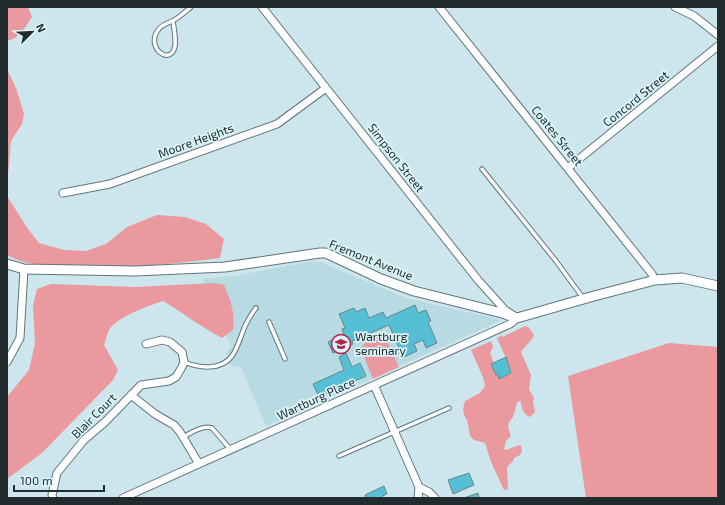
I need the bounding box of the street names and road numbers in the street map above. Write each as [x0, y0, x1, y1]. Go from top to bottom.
street label: Concord Street [600, 67, 672, 129]
street label: Coates Street [529, 102, 587, 169]
street label: Moore Heights [156, 120, 236, 160]
street label: Simpson Street [366, 120, 428, 195]
street label: Fremont Avenue [328, 236, 415, 282]
street label: Wartburg Place [274, 374, 357, 422]
street label: Blair Court [68, 390, 119, 441]

